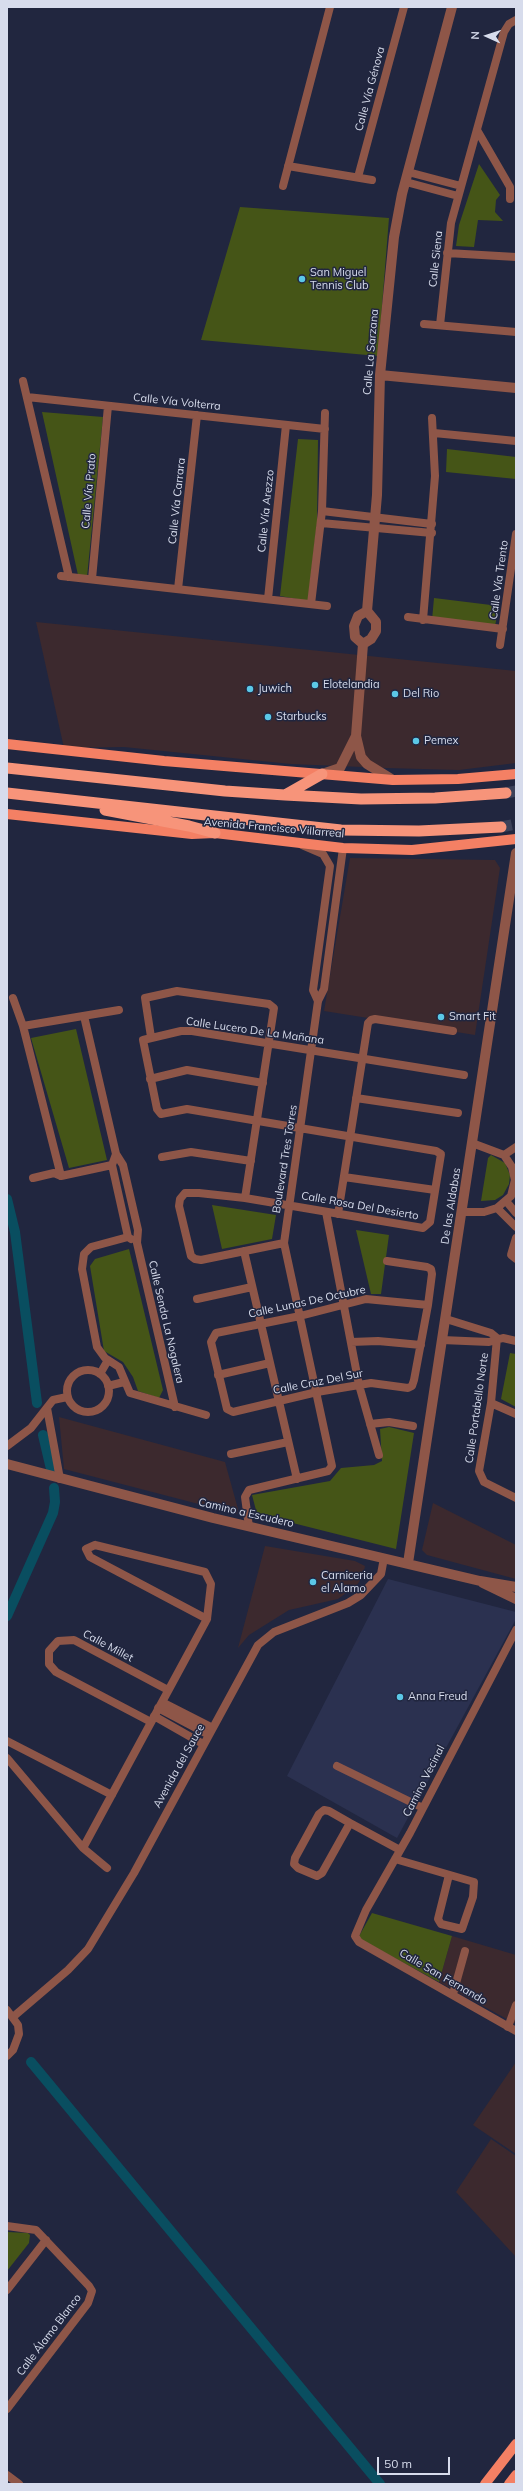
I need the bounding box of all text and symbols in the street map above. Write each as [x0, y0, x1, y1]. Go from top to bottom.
north arrow [467, 16, 507, 56]
text: N [468, 31, 482, 40]
street label: Calle Vía Génova [352, 45, 388, 133]
street label: Calle Siena [426, 230, 446, 288]
place label: San Miguel Tennis Club [310, 266, 369, 292]
marker: San Miguel Tennis Club [297, 274, 307, 284]
street label: Calle La Sarzana [361, 308, 381, 396]
street label: Calle Vía Volterra [133, 391, 221, 413]
street label: Calle Vía Prato [79, 453, 99, 529]
street label: Calle Vía Carrara [166, 457, 188, 545]
street label: Calle Vía Arezzo [255, 469, 277, 553]
street label: Calle Vía Trento [487, 539, 511, 621]
place label: Elotelandia [323, 678, 380, 692]
marker: Elotelandia [310, 680, 320, 690]
place label: Juwich [258, 682, 292, 696]
marker: Juwich [245, 684, 255, 694]
place label: Del Rio [403, 687, 439, 701]
marker: Del Rio [390, 689, 400, 699]
place label: Starbucks [276, 710, 327, 724]
marker: Starbucks [263, 712, 273, 722]
place label: Pemex [424, 734, 458, 748]
marker: Pemex [411, 736, 421, 746]
street label: Avenida Francisco Villarreal [203, 815, 345, 841]
place label: Smart Fit [449, 1010, 496, 1024]
marker: Smart Fit [436, 1012, 446, 1022]
street label: Calle Lucero De La Mañana [185, 1015, 325, 1047]
street label: Boulevard Tres Torres [270, 1104, 300, 1214]
street label: De las Aldabas [438, 1167, 464, 1245]
street label: Calle Rosa Del Desierto [300, 1189, 420, 1223]
street label: Calle Senda La Nogalera [145, 1259, 187, 1385]
street label: Calle Lunas De Octubre [247, 1283, 367, 1321]
street label: Calle Portabello Norte [463, 1352, 491, 1464]
street label: Calle Cruz Del Sur [272, 1367, 364, 1397]
street label: Camino a Escudero [197, 1496, 295, 1530]
place label: Carniceria el Alamo [321, 1569, 373, 1595]
marker: Carniceria el Alamo [308, 1577, 318, 1587]
street label: Calle Millet [81, 1627, 135, 1665]
place label: Anna Freud [408, 1690, 467, 1704]
marker: Anna Freud [395, 1692, 405, 1702]
street label: Avenida del Sauce [150, 1722, 208, 1810]
street label: Camino Vecinal [400, 1743, 448, 1819]
street label: Calle San Fernando [397, 1947, 489, 2007]
street label: Calle Álamo Blanco [14, 2292, 84, 2378]
scale bar [379, 2449, 452, 2475]
text: 50 m [384, 2456, 412, 2471]

